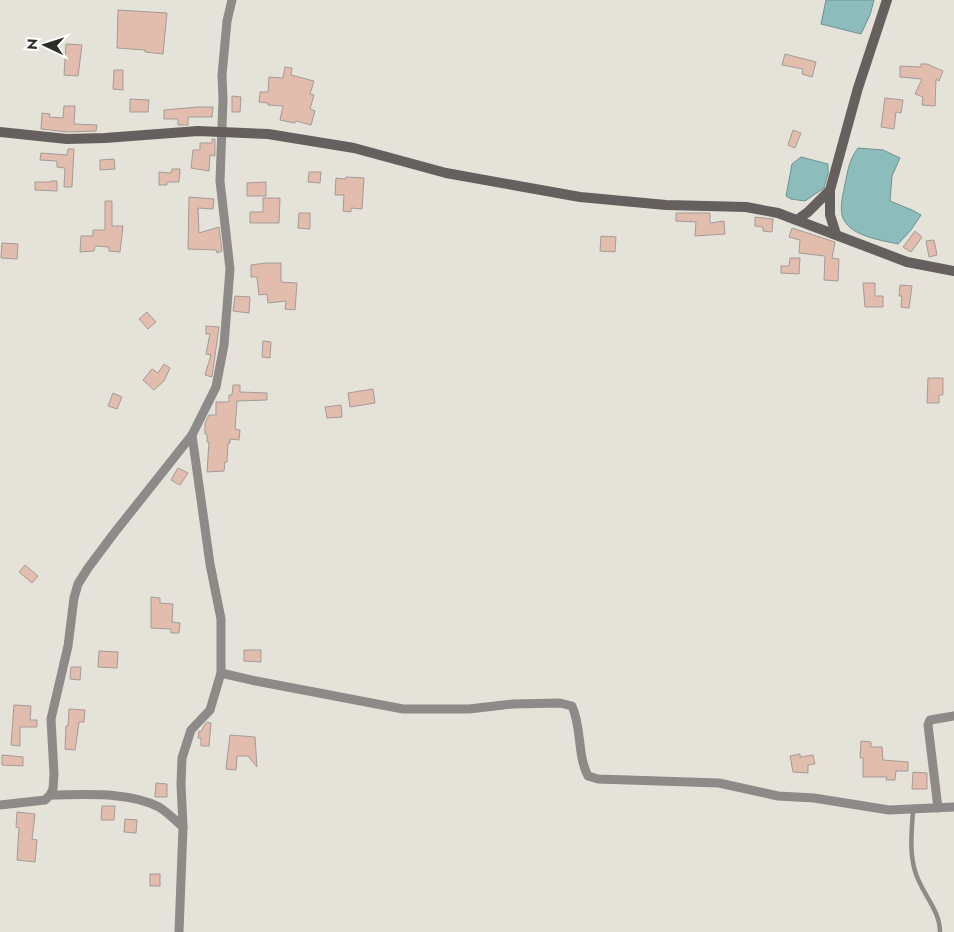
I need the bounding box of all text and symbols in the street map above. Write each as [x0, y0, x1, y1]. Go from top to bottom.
north arrow [20, 20, 70, 70]
text: N [22, 38, 42, 50]

